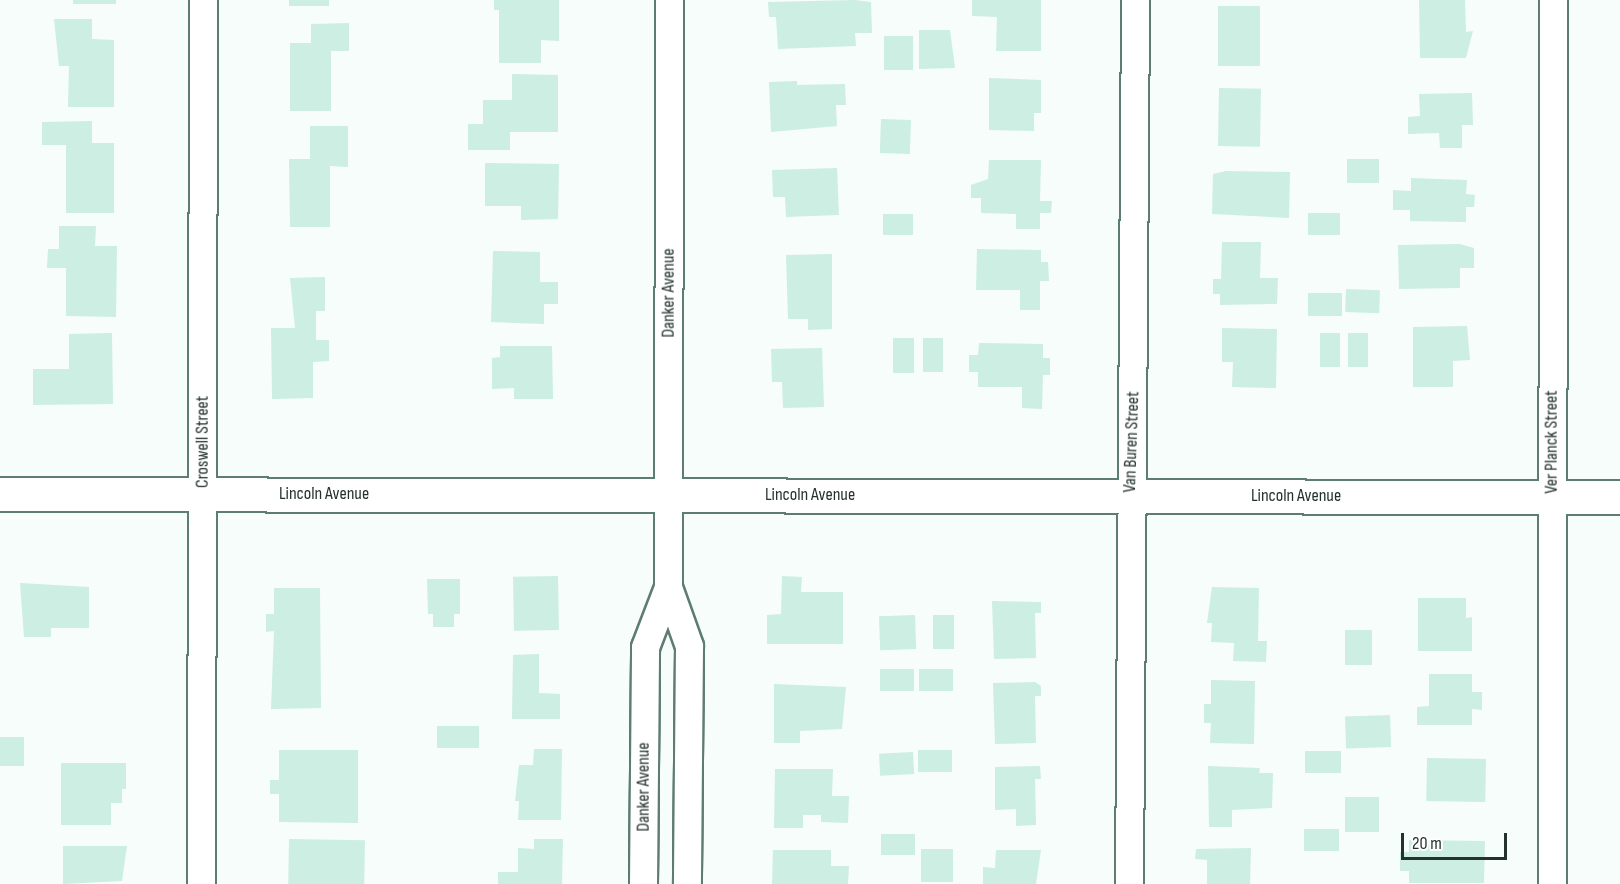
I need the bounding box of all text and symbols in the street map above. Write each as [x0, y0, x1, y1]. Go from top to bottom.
street label: Danker Avenue [658, 248, 680, 338]
street label: Ver Planck Street [1541, 390, 1563, 494]
street label: Van Buren Street [1119, 391, 1145, 493]
street label: Croswell Street [192, 396, 214, 488]
street label: Lincoln Avenue [279, 483, 369, 505]
street label: Lincoln Avenue [765, 484, 855, 506]
street label: Lincoln Avenue [1251, 485, 1341, 507]
street label: Danker Avenue [633, 742, 655, 832]
scale bar [1404, 821, 1510, 859]
text: 20 m [1412, 833, 1442, 854]

